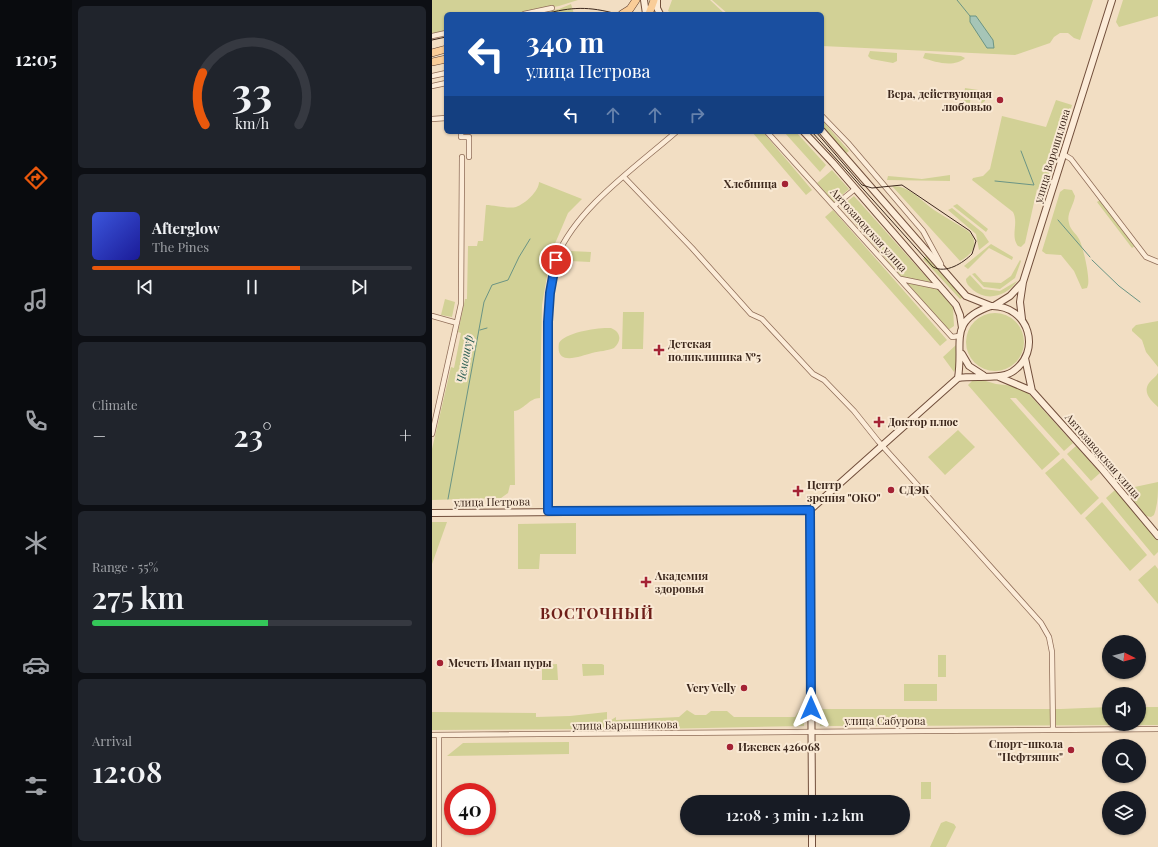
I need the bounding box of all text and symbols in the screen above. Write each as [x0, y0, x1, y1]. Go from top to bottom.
text: 340 m [526, 23, 604, 60]
icon: left [460, 28, 512, 80]
text: 12:05 [15, 47, 57, 71]
text: улица Петрова [526, 59, 651, 83]
text: 33 [232, 63, 272, 118]
place label: Вера, действующая любовью [887, 86, 993, 114]
marker: Вера, действующая любовью [995, 95, 1005, 105]
icon: left [560, 104, 582, 126]
icon: ahead [602, 104, 624, 126]
icon: ahead [644, 104, 666, 126]
icon: right [686, 104, 708, 126]
street label: улица Ворошилова [1030, 106, 1073, 206]
text: km/h [235, 114, 270, 133]
icon: directions [22, 164, 50, 192]
place label: Хлебница [724, 176, 777, 191]
marker: Хлебница [780, 179, 790, 189]
street label: Автозаводская улица [827, 184, 911, 275]
text: Afterglow [152, 218, 220, 238]
text: The Pines [152, 238, 209, 255]
pin [539, 243, 573, 277]
icon: arrive [545, 249, 567, 271]
icon: previous [134, 276, 156, 298]
icon: pause [241, 276, 263, 298]
icon: next [348, 276, 370, 298]
icon: music [22, 286, 50, 314]
water label: Чемошур [452, 333, 476, 384]
place label: Детская поликлиника №5 [668, 336, 761, 364]
marker: Детская поликлиника №5 [653, 344, 665, 356]
text: Climate [92, 396, 138, 413]
icon: phone [22, 407, 50, 435]
street label: Автозаводская улица [1062, 409, 1145, 502]
place label: Доктор плюс [888, 414, 959, 429]
text: 23° [234, 415, 272, 455]
marker: Доктор плюс [873, 416, 885, 428]
text: − [92, 420, 106, 450]
text: + [399, 420, 412, 450]
place label: Центр зрения "ОКО" [807, 477, 881, 505]
place label: СДЭК [899, 482, 930, 497]
marker: Центр зрения "ОКО" [792, 485, 804, 497]
marker: СДЭК [886, 485, 896, 495]
street label: улица Петрова [453, 493, 531, 510]
icon: climate [22, 529, 50, 557]
text: Range · 55% [92, 558, 158, 575]
place label: Академия здоровья [654, 568, 709, 596]
marker: Академия здоровья [640, 576, 652, 588]
text: 275 km [92, 577, 184, 617]
district label: ВОСТОЧНЫЙ [540, 603, 654, 623]
north arrow [1102, 635, 1146, 679]
map controls [1102, 635, 1146, 835]
icon: car [22, 651, 50, 679]
place label: Мечеть Иман нуры [448, 655, 552, 670]
marker: Мечеть Иман нуры [435, 658, 445, 668]
place label: Very Velly [685, 680, 736, 695]
marker: Very Velly [739, 683, 749, 693]
position arrow [790, 687, 832, 729]
button: sound [1102, 687, 1146, 731]
street label: улица Сабурова [844, 713, 926, 728]
street label: улица Барышникова [571, 716, 679, 733]
text: Arrival [92, 732, 132, 749]
place label: Спорт-школа "Нефтяник" [989, 736, 1063, 764]
place label: Ижевск 426068 [738, 739, 820, 754]
button: search [1102, 739, 1146, 783]
marker: Ижевск 426068 [725, 742, 735, 752]
marker: Спорт-школа "Нефтяник" [1066, 745, 1076, 755]
text: 12:08 [92, 751, 162, 791]
icon: filters [22, 772, 50, 800]
speed limit sign: 40 [444, 783, 496, 835]
button: layers [1102, 791, 1146, 835]
text: 12:08 · 3 min · 1.2 km [726, 805, 864, 825]

